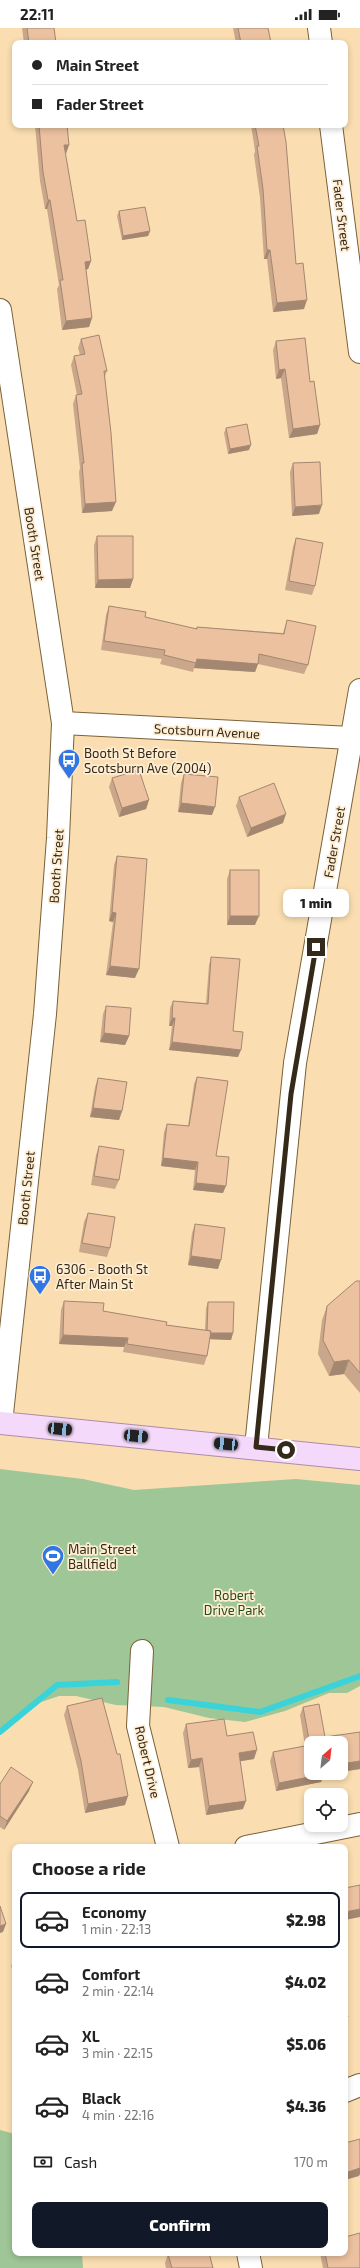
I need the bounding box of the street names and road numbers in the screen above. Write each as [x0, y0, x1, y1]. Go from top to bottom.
street label: Fader Street [330, 178, 354, 252]
street label: Booth Street [21, 506, 49, 582]
street label: Scotsburn Avenue [154, 720, 260, 742]
street label: Fader Street [320, 805, 348, 879]
street label: Booth Street [45, 828, 67, 904]
street label: Booth Street [14, 1150, 38, 1226]
street label: Robert Drive [132, 1724, 164, 1800]

